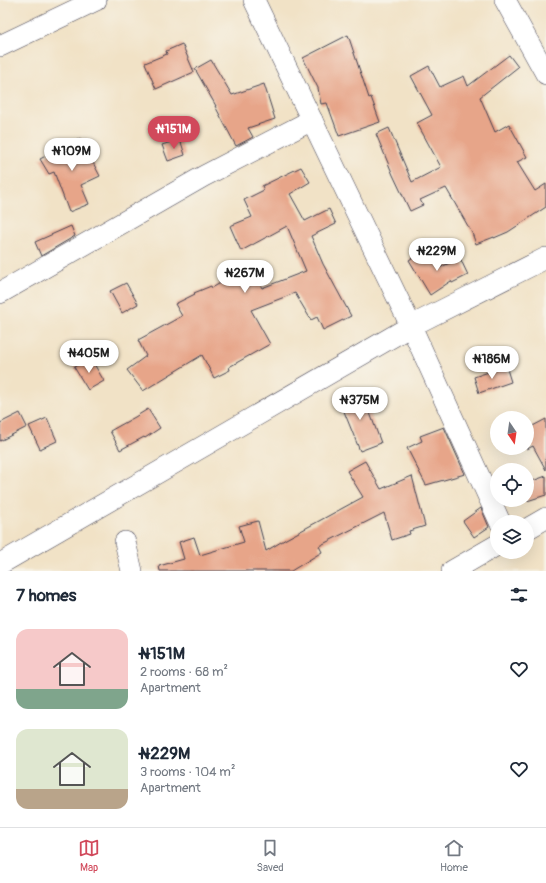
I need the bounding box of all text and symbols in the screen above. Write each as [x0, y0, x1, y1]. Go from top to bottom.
pin: ₦151M [146, 116, 202, 150]
text: ₦151M [157, 121, 191, 137]
pin: ₦109M [44, 138, 100, 172]
text: ₦109M [53, 143, 91, 159]
pin: ₦229M [409, 238, 465, 272]
text: ₦229M [418, 243, 456, 259]
pin: ₦267M [217, 260, 273, 294]
text: ₦267M [226, 265, 264, 281]
pin: ₦405M [61, 340, 117, 374]
text: ₦405M [69, 345, 109, 361]
pin: ₦186M [464, 346, 520, 380]
text: ₦186M [474, 351, 510, 367]
pin: ₦375M [332, 387, 388, 421]
text: ₦375M [341, 392, 379, 408]
north arrow [490, 411, 534, 455]
map controls [490, 411, 534, 559]
button: locate [490, 463, 534, 507]
button: layers [490, 515, 534, 559]
icon: filters [508, 584, 530, 606]
text: 7 homes [16, 585, 76, 606]
text: ₦151M [140, 643, 185, 664]
icon: home [48, 645, 96, 693]
icon: heart [508, 658, 530, 680]
text: 2 rooms · 68 m² [140, 664, 228, 680]
text: Apartment [140, 680, 201, 696]
text: ₦229M [140, 743, 190, 764]
icon: home [48, 745, 96, 793]
icon: heart [508, 758, 530, 780]
text: 3 rooms · 104 m² [140, 764, 235, 780]
text: Apartment [140, 780, 201, 796]
tab: Map [78, 837, 100, 874]
tab: Saved [256, 837, 284, 874]
tab: Home [440, 837, 468, 874]

